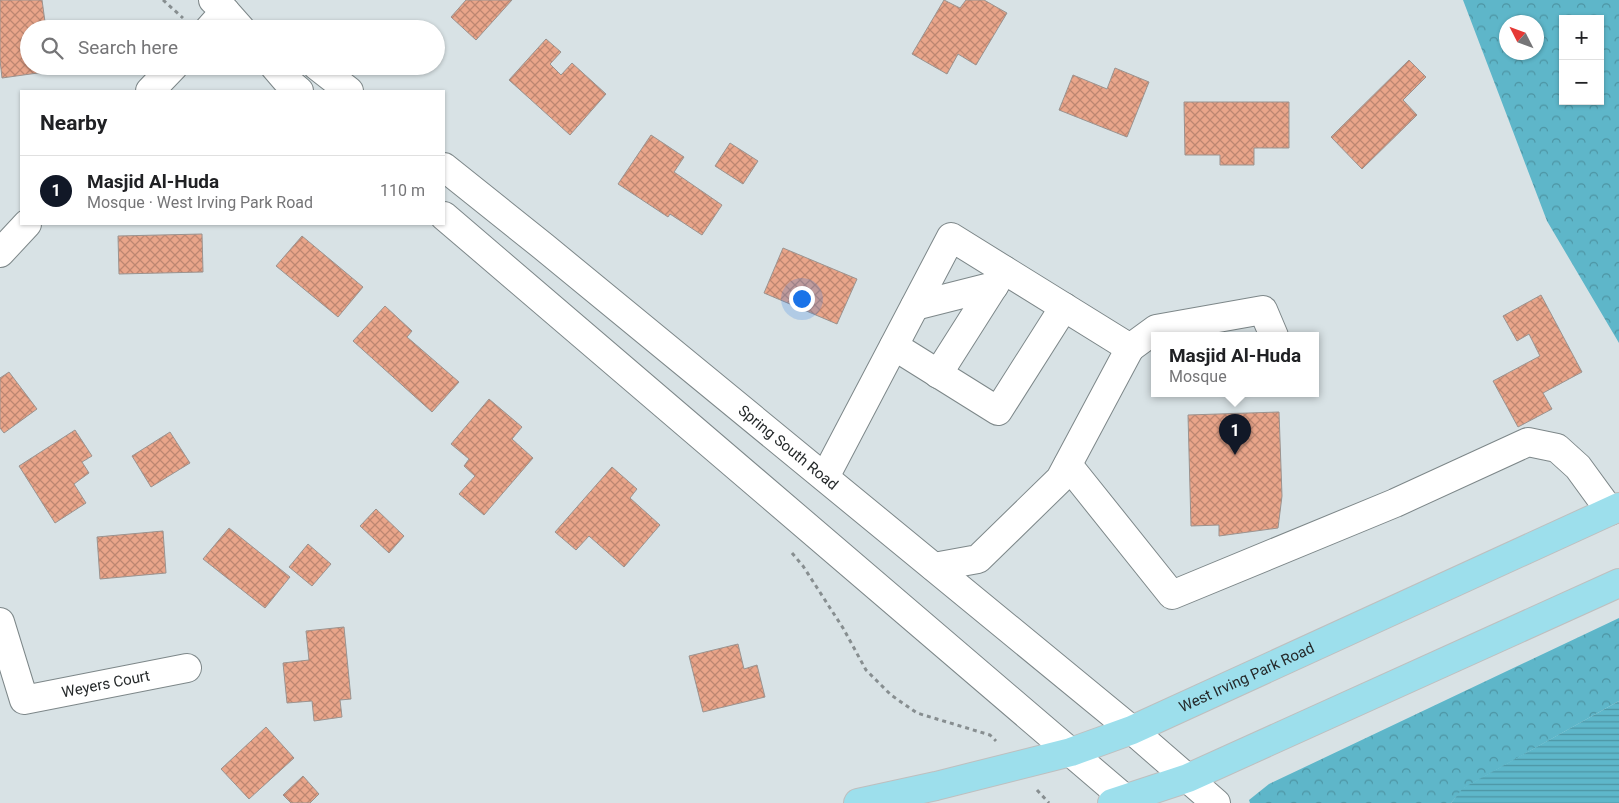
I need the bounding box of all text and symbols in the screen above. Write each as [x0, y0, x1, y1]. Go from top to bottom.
north arrow [1499, 15, 1544, 60]
map controls [1559, 15, 1604, 105]
button: + [1559, 15, 1604, 60]
search box [20, 20, 445, 75]
icon: search [38, 34, 66, 62]
text: Search here [78, 36, 178, 59]
button: − [1559, 60, 1604, 105]
text: Nearby [40, 111, 107, 135]
text: Masjid Al-Huda [87, 170, 219, 193]
text: 1 [51, 181, 61, 200]
text: 110 m [380, 181, 425, 200]
text: Mosque · West Irving Park Road [87, 193, 313, 212]
your location [789, 286, 815, 312]
popup [1151, 332, 1319, 397]
text: Masjid Al-Huda [1169, 344, 1301, 367]
text: Mosque [1169, 367, 1227, 386]
street label: Spring South Road [735, 401, 842, 494]
pin: 1 [1219, 414, 1251, 455]
street label: West Irving Park Road [1176, 639, 1317, 716]
street label: Weyers Court [60, 666, 152, 701]

